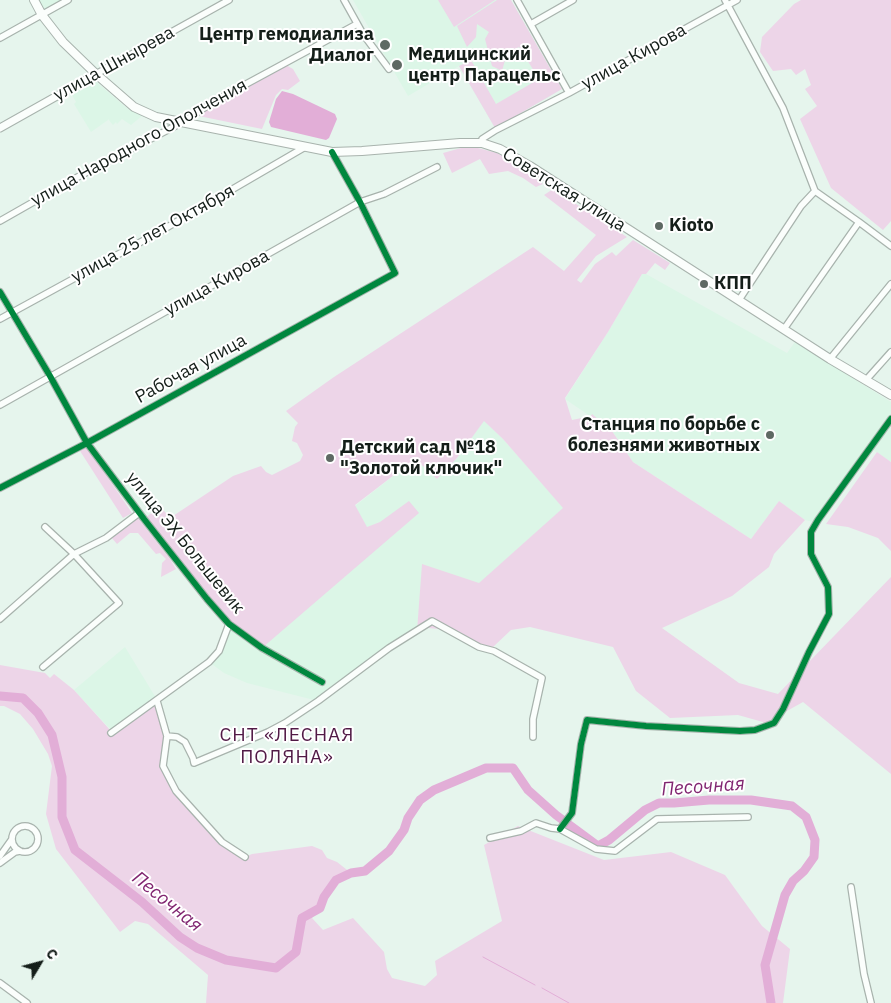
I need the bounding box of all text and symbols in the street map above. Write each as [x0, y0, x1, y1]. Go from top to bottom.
street label: улица Кирова [578, 19, 690, 95]
street label: улица Шнырева [50, 22, 178, 106]
place label: Центр гемодиализа Диалог [199, 24, 374, 66]
marker: Центр гемодиализа Диалог [378, 38, 392, 52]
place label: Медицинский центр Парацельс [408, 44, 560, 86]
marker: Медицинский центр Парацельс [390, 58, 404, 72]
street label: улица Народного Ополчения [27, 74, 251, 212]
street label: Советская улица [498, 143, 630, 237]
street label: улица 25 лет Октября [68, 180, 238, 288]
place label: Kioto [669, 215, 714, 237]
marker: Kioto [653, 220, 665, 232]
street label: улица Кирова [161, 245, 273, 321]
place label: КПП [714, 273, 752, 295]
marker: КПП [698, 278, 710, 290]
street label: Рабочая улица [132, 330, 250, 408]
place label: Станция по борьбе с болезнями животных [568, 414, 760, 456]
marker: Станция по борьбе с болезнями животных [764, 429, 776, 441]
place label: Детский сад №18 "Золотой ключик" [340, 437, 502, 479]
marker: Детский сад №18 "Золотой ключик" [324, 452, 336, 464]
street label: улица ЭХ Большевик [121, 468, 249, 618]
district label: СНТ «ЛЕСНАЯ ПОЛЯНА» [218, 725, 356, 769]
water label: Песочная [660, 773, 746, 801]
water label: Песочная [127, 867, 207, 937]
north arrow [15, 938, 65, 988]
text: С [42, 945, 62, 963]

